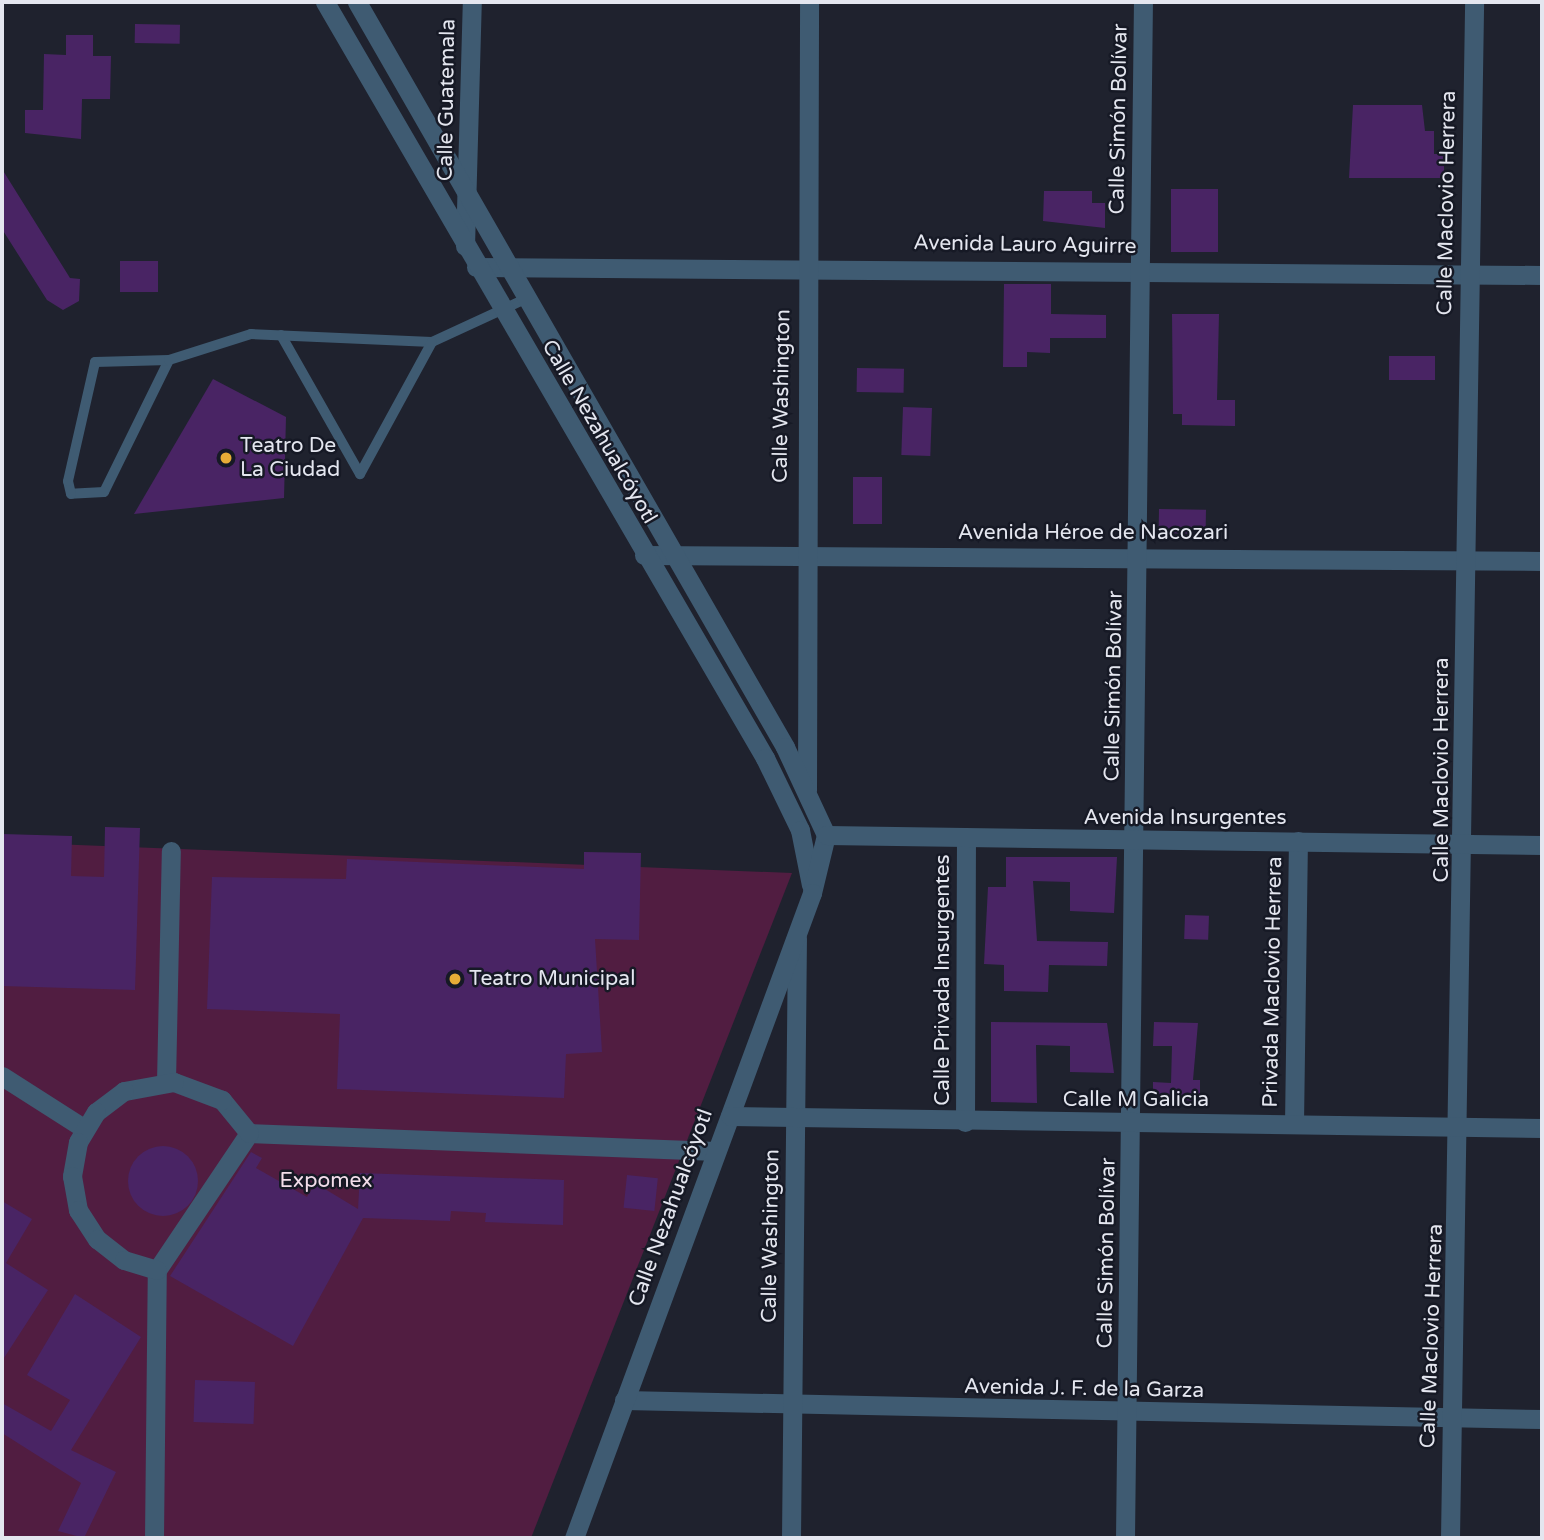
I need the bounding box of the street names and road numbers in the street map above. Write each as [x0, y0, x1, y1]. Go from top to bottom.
street label: Calle Guatemala [433, 19, 461, 181]
street label: Calle Simón Bolívar [1105, 23, 1133, 215]
street label: Calle Maclovio Herrera [1432, 90, 1462, 316]
street label: Avenida Lauro Aguirre [913, 230, 1137, 260]
street label: Calle Washington [768, 309, 796, 483]
street label: Calle Nezahualcóyotl [536, 336, 662, 528]
street label: Avenida Héroe de Nacozari [958, 520, 1228, 546]
street label: Calle Simón Bolívar [1100, 590, 1128, 782]
street label: Calle Maclovio Herrera [1429, 658, 1455, 882]
street label: Avenida Insurgentes [1084, 805, 1286, 831]
street label: Calle Privada Insurgentes [930, 854, 956, 1106]
street label: Privada Maclovio Herrera [1258, 856, 1288, 1108]
street label: Calle M Galicia [1063, 1087, 1209, 1113]
street label: Calle Nezahualcóyotl [624, 1106, 718, 1310]
street label: Calle Washington [757, 1149, 785, 1323]
street label: Calle Simón Bolívar [1093, 1157, 1121, 1349]
street label: Calle Maclovio Herrera [1415, 1223, 1449, 1449]
street label: Avenida J. F. de la Garza [964, 1374, 1204, 1404]

